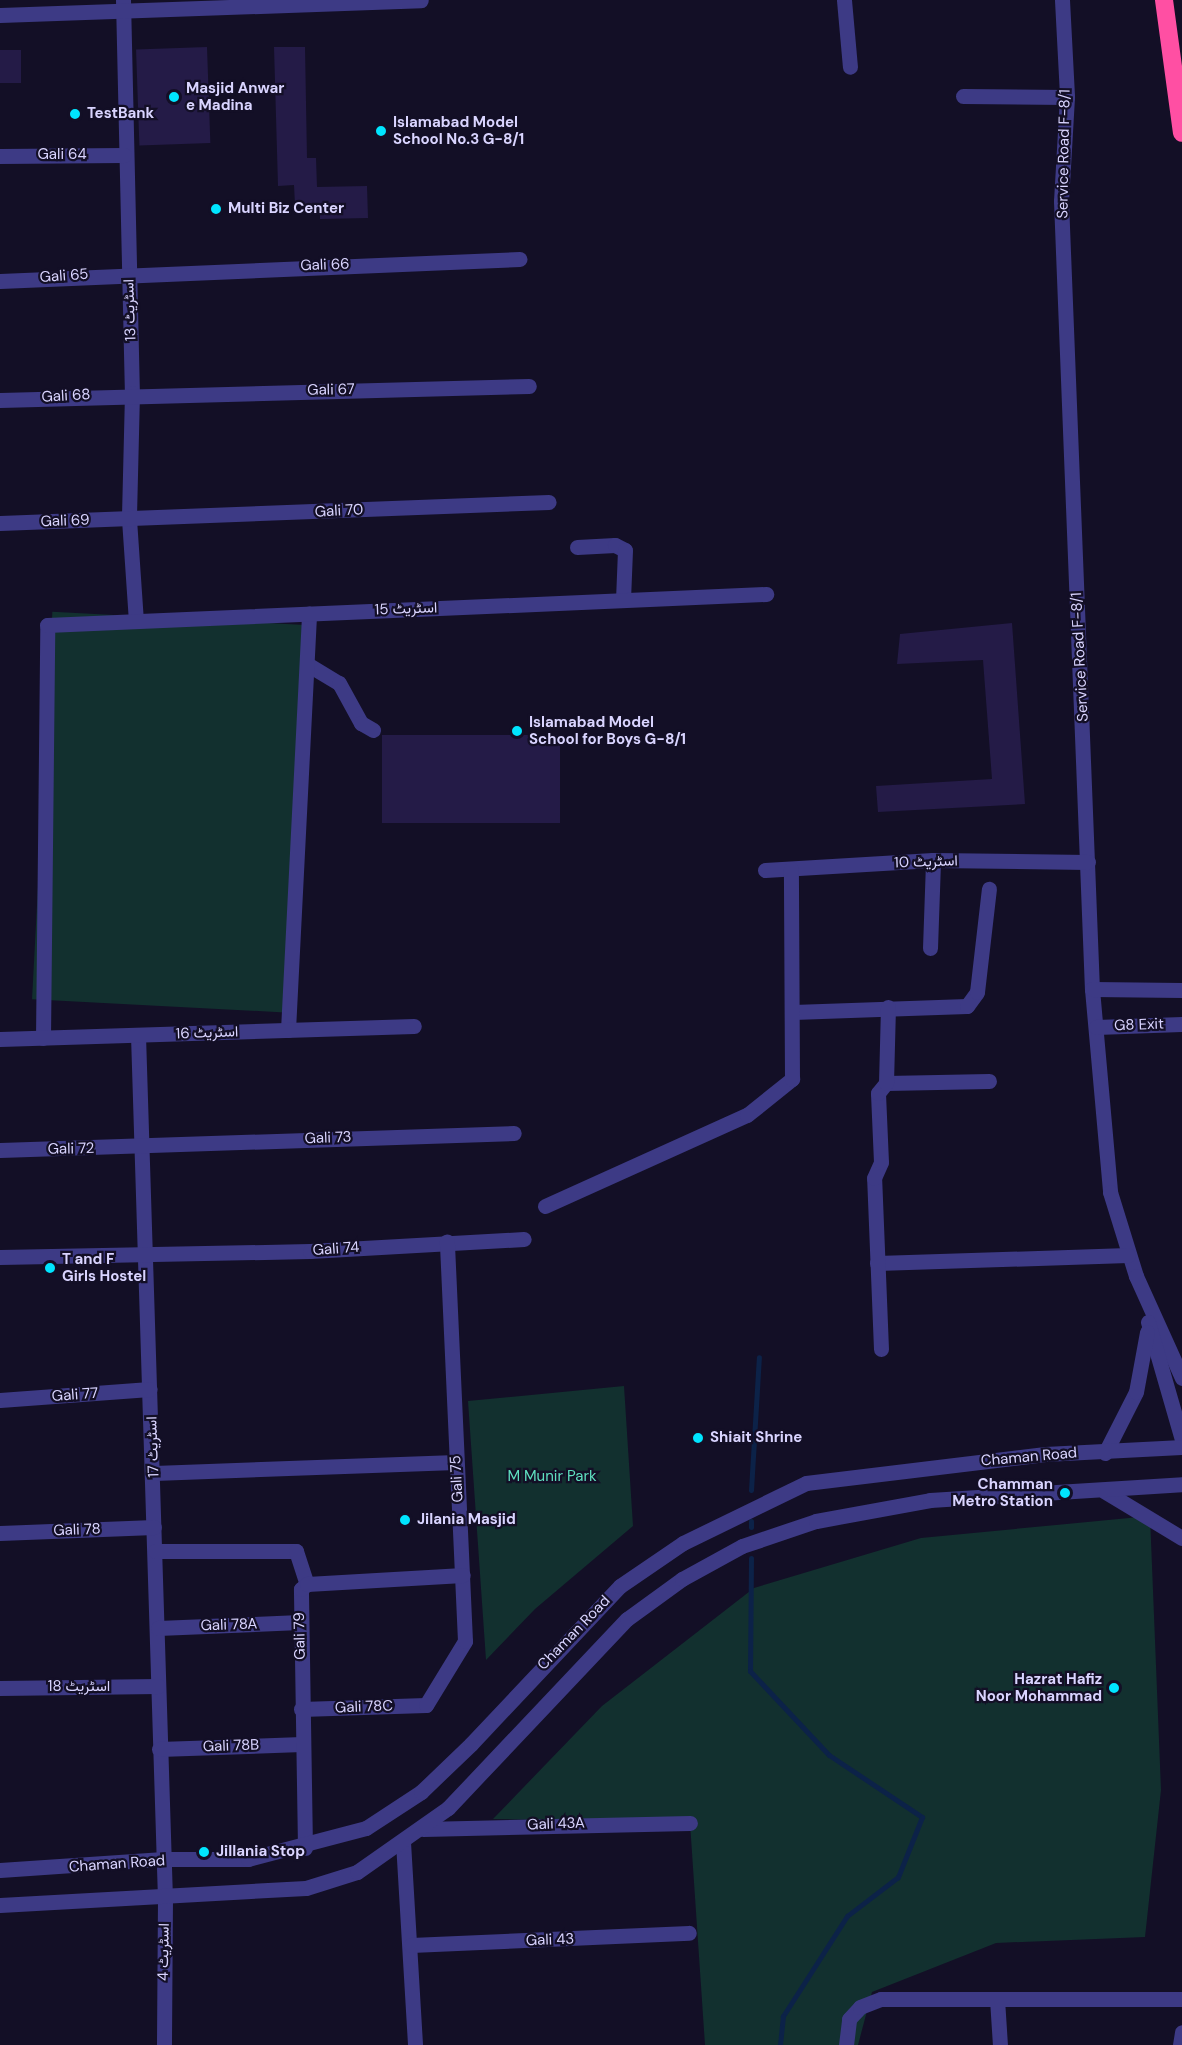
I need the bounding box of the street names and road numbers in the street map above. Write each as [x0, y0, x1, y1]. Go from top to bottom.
street label: Service Road F-8/1 [1054, 89, 1074, 219]
street label: Gali 64 [38, 146, 86, 164]
street label: Gali 66 [300, 255, 350, 275]
street label: Gali 65 [39, 265, 89, 287]
street label: اسٹریٹ 13 [120, 279, 140, 341]
street label: Gali 67 [307, 381, 355, 399]
street label: Gali 68 [41, 386, 91, 406]
street label: Gali 70 [314, 501, 364, 521]
street label: Gali 69 [40, 511, 90, 531]
street label: Service Road F-8/1 [1068, 592, 1092, 722]
street label: اسٹریٹ 15 [374, 599, 438, 619]
street label: اسٹریٹ 10 [894, 852, 958, 872]
street label: G8 Exit [1114, 1015, 1164, 1035]
street label: اسٹریٹ 16 [175, 1023, 239, 1043]
street label: Gali 73 [304, 1128, 352, 1148]
street label: Gali 72 [47, 1140, 95, 1158]
street label: Gali 74 [312, 1238, 360, 1260]
street label: Gali 77 [51, 1384, 99, 1406]
street label: اسٹریٹ 17 [143, 1416, 163, 1478]
street label: Chaman Road [980, 1444, 1078, 1470]
street label: Gali 75 [447, 1455, 467, 1503]
street label: Gali 78 [53, 1520, 101, 1540]
street label: Chaman Road [534, 1592, 614, 1674]
street label: Gali 79 [291, 1612, 309, 1660]
street label: Gali 78A [200, 1615, 258, 1635]
street label: اسٹریٹ 18 [48, 1678, 110, 1696]
street label: Gali 78C [335, 1697, 393, 1717]
street label: Gali 78B [203, 1736, 259, 1756]
street label: Gali 43A [527, 1814, 585, 1834]
street label: Chaman Road [68, 1852, 166, 1876]
street label: اسٹریٹ 4 [154, 1923, 174, 1981]
street label: Gali 43 [525, 1930, 575, 1950]

